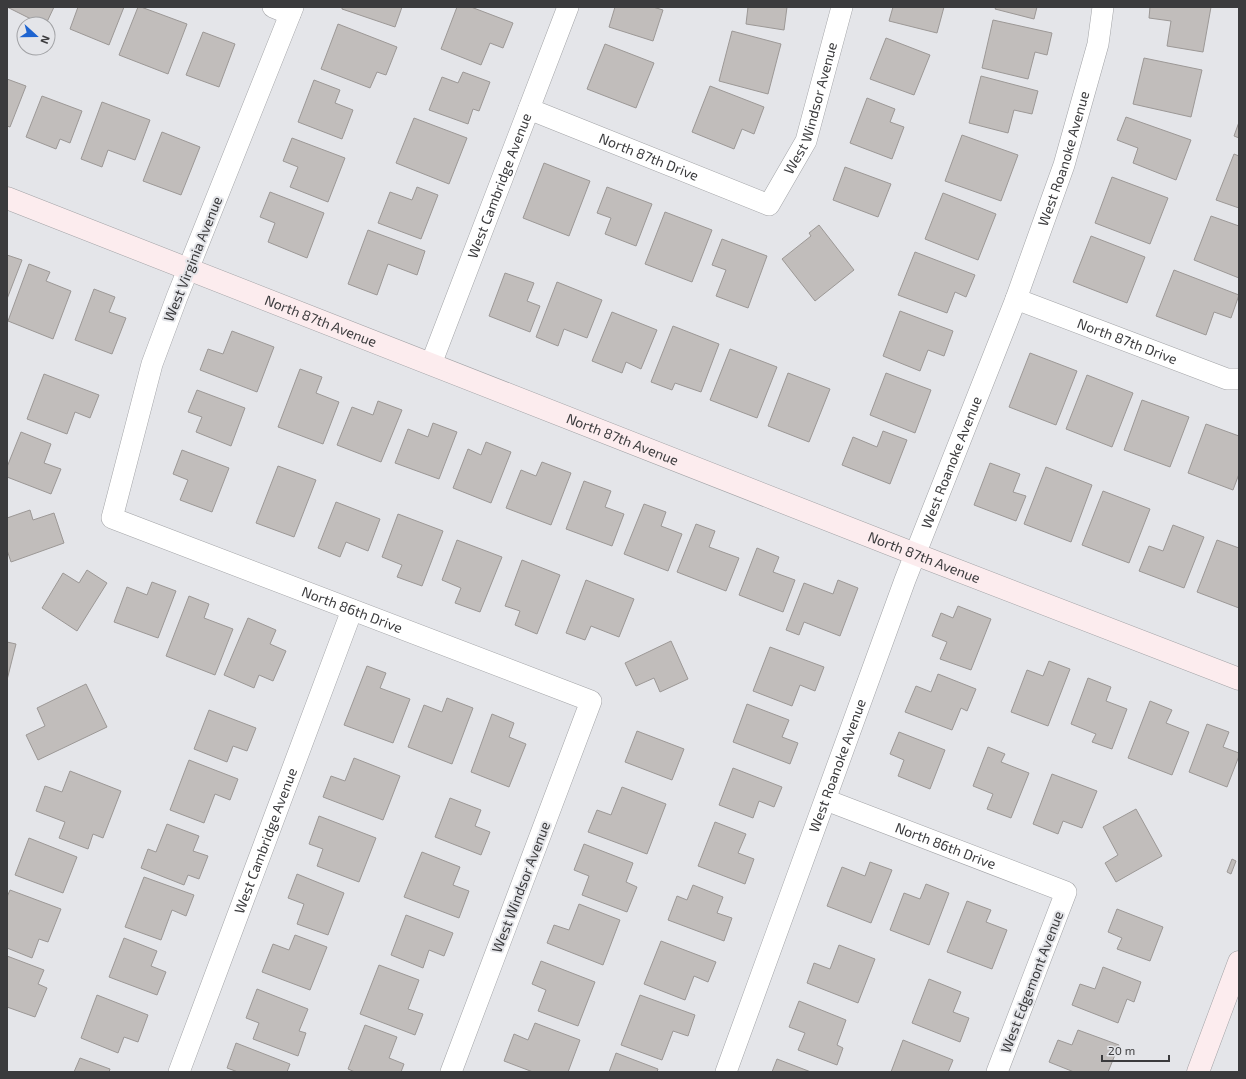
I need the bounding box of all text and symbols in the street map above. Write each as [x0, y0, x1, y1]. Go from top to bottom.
north arrow [16, 16, 56, 56]
text: N [38, 34, 53, 46]
street label: West Windsor Avenue [780, 40, 840, 177]
street label: West Roanoke Avenue [1034, 89, 1092, 228]
street label: West Cambridge Avenue [463, 110, 535, 261]
street label: North 87th Drive [597, 129, 701, 184]
street label: West Virginia Avenue [160, 194, 225, 324]
street label: North 87th Avenue [262, 291, 379, 350]
street label: North 87th Drive [1075, 314, 1180, 367]
street label: West Roanoke Avenue [917, 394, 985, 531]
street label: North 87th Avenue [564, 409, 681, 468]
street label: North 87th Avenue [866, 527, 983, 586]
street label: North 86th Drive [300, 582, 405, 636]
street label: West Roanoke Avenue [805, 696, 869, 834]
street label: West Cambridge Avenue [230, 765, 300, 916]
street label: North 86th Drive [893, 818, 998, 872]
street label: West Windsor Avenue [488, 819, 553, 955]
street label: West Edgemont Avenue [997, 908, 1066, 1055]
scale bar [1102, 1037, 1169, 1063]
text: 20 m [1108, 1043, 1135, 1057]

